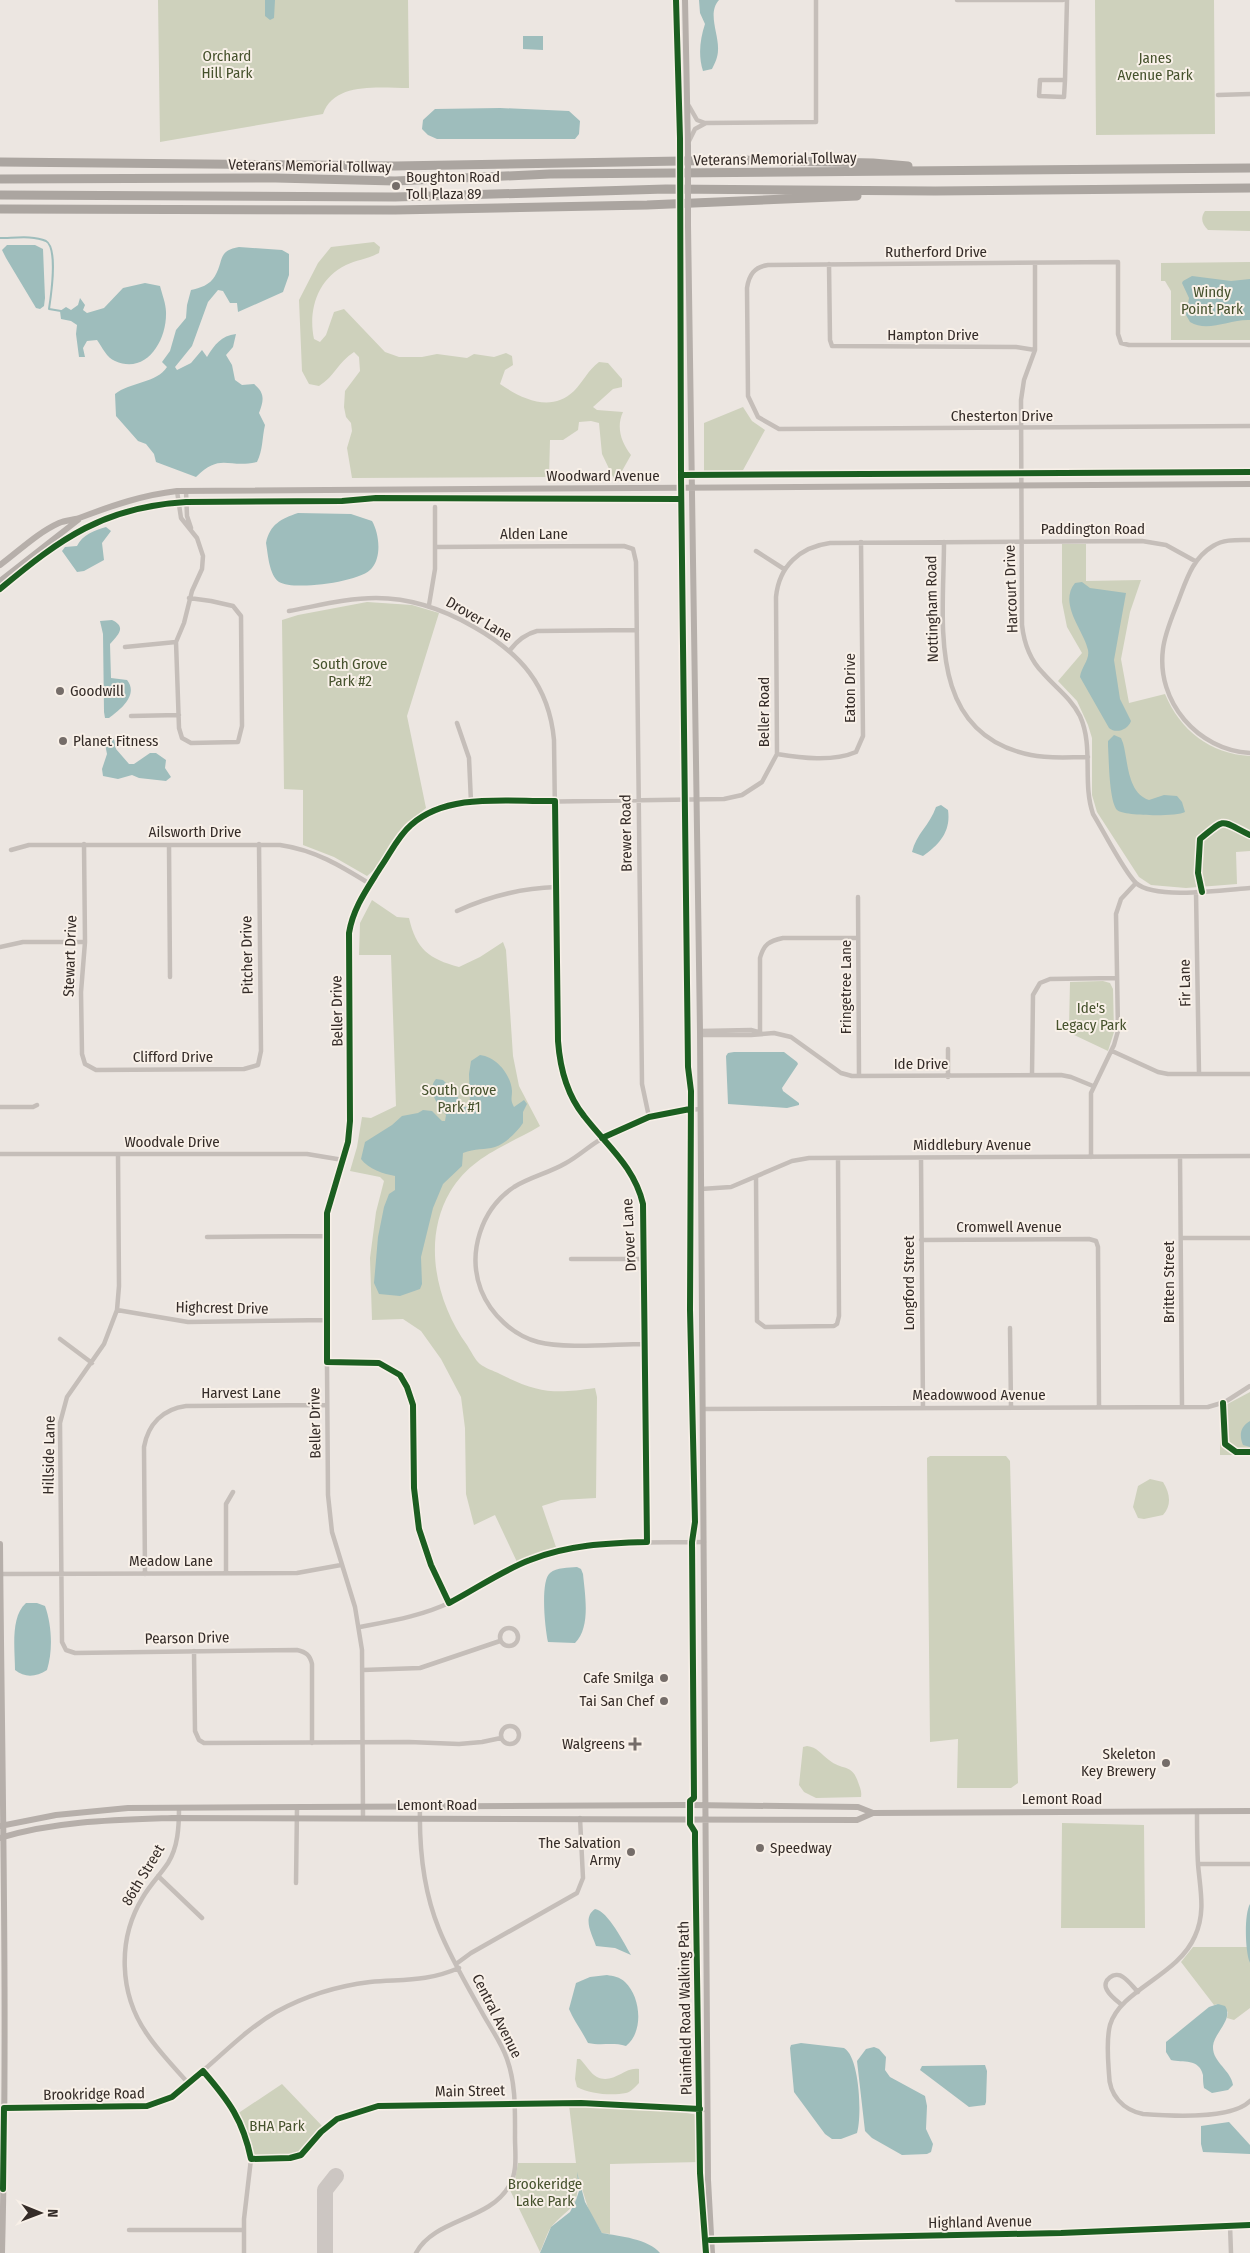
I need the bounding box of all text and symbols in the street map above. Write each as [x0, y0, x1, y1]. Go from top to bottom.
park label: Orchard Hill Park [202, 47, 252, 82]
park label: Janes Avenue Park [1117, 49, 1193, 84]
street label: Veterans Memorial Tollway [693, 149, 857, 169]
street label: Veterans Memorial Tollway [228, 156, 392, 176]
place label: Boughton Road Toll Plaza 89 [406, 168, 500, 203]
marker: Boughton Road Toll Plaza 89 [390, 180, 402, 192]
street label: Rutherford Drive [885, 243, 987, 261]
park label: Windy Point Park [1181, 283, 1243, 318]
street label: Hampton Drive [887, 326, 979, 344]
street label: Chesterton Drive [951, 407, 1053, 425]
street label: Woodward Avenue [546, 467, 660, 485]
street label: Paddington Road [1041, 520, 1145, 538]
street label: Alden Lane [500, 525, 568, 543]
street label: Harcourt Drive [1000, 544, 1022, 634]
street label: Nottingham Road [922, 555, 942, 663]
street label: Drover Lane [443, 593, 515, 645]
street label: Eaton Drive [841, 653, 859, 723]
park label: South Grove Park #2 [313, 655, 387, 690]
street label: Beller Road [755, 677, 773, 747]
place label: Goodwill [70, 682, 124, 700]
marker: Goodwill [54, 685, 66, 697]
place label: Planet Fitness [73, 732, 158, 750]
marker: Planet Fitness [57, 735, 69, 747]
street label: Brewer Road [616, 794, 636, 872]
street label: Ailsworth Drive [149, 823, 241, 841]
street label: Stewart Drive [60, 915, 80, 997]
street label: Pitcher Drive [237, 916, 257, 994]
street label: Fringetree Lane [837, 940, 855, 1034]
street label: Fir Lane [1176, 959, 1194, 1007]
street label: Beller Drive [327, 975, 347, 1047]
park label: Ide's Legacy Park [1055, 999, 1127, 1034]
street label: Clifford Drive [133, 1048, 213, 1066]
street label: Ide Drive [894, 1055, 948, 1073]
park label: South Grove Park #1 [422, 1081, 496, 1116]
street label: Woodvale Drive [124, 1133, 220, 1151]
street label: Middlebury Avenue [913, 1136, 1031, 1154]
street label: Drover Lane [618, 1198, 640, 1272]
street label: Cromwell Avenue [956, 1218, 1062, 1236]
street label: Longford Street [900, 1236, 918, 1330]
street label: Britten Street [1160, 1241, 1178, 1323]
street label: Highcrest Drive [175, 1298, 269, 1318]
street label: Harvest Lane [201, 1384, 281, 1402]
street label: Meadowwood Avenue [912, 1386, 1046, 1404]
street label: Beller Drive [305, 1387, 325, 1459]
street label: Hillside Lane [39, 1415, 59, 1495]
street label: Meadow Lane [129, 1552, 213, 1570]
street label: Pearson Drive [145, 1628, 229, 1648]
place label: Cafe Smilga [583, 1669, 654, 1687]
marker: Cafe Smilga [658, 1672, 670, 1684]
place label: Tai San Chef [580, 1692, 655, 1710]
marker: Tai San Chef [658, 1695, 670, 1707]
place label: Walgreens [562, 1735, 625, 1753]
marker: Walgreens [629, 1738, 641, 1750]
place label: Skeleton Key Brewery [1081, 1745, 1156, 1780]
marker: Skeleton Key Brewery [1160, 1757, 1172, 1769]
street label: Lemont Road [1022, 1790, 1102, 1808]
street label: Lemont Road [397, 1796, 477, 1814]
place label: The Salvation Army [538, 1834, 621, 1869]
place label: Speedway [770, 1839, 832, 1857]
street label: 86th Street [118, 1841, 168, 1909]
marker: Speedway [754, 1842, 766, 1854]
marker: The Salvation Army [625, 1846, 637, 1858]
street label: Plainfield Road Walking Path [674, 1921, 696, 2095]
street label: Central Avenue [468, 1971, 526, 2061]
street label: Main Street [435, 2081, 505, 2101]
street label: Brookridge Road [43, 2084, 145, 2104]
park label: BHA Park [249, 2117, 305, 2135]
park label: Brookeridge Lake Park [508, 2175, 582, 2210]
north arrow [15, 2188, 65, 2238]
text: N [44, 2209, 61, 2218]
street label: Highland Avenue [928, 2212, 1032, 2232]

